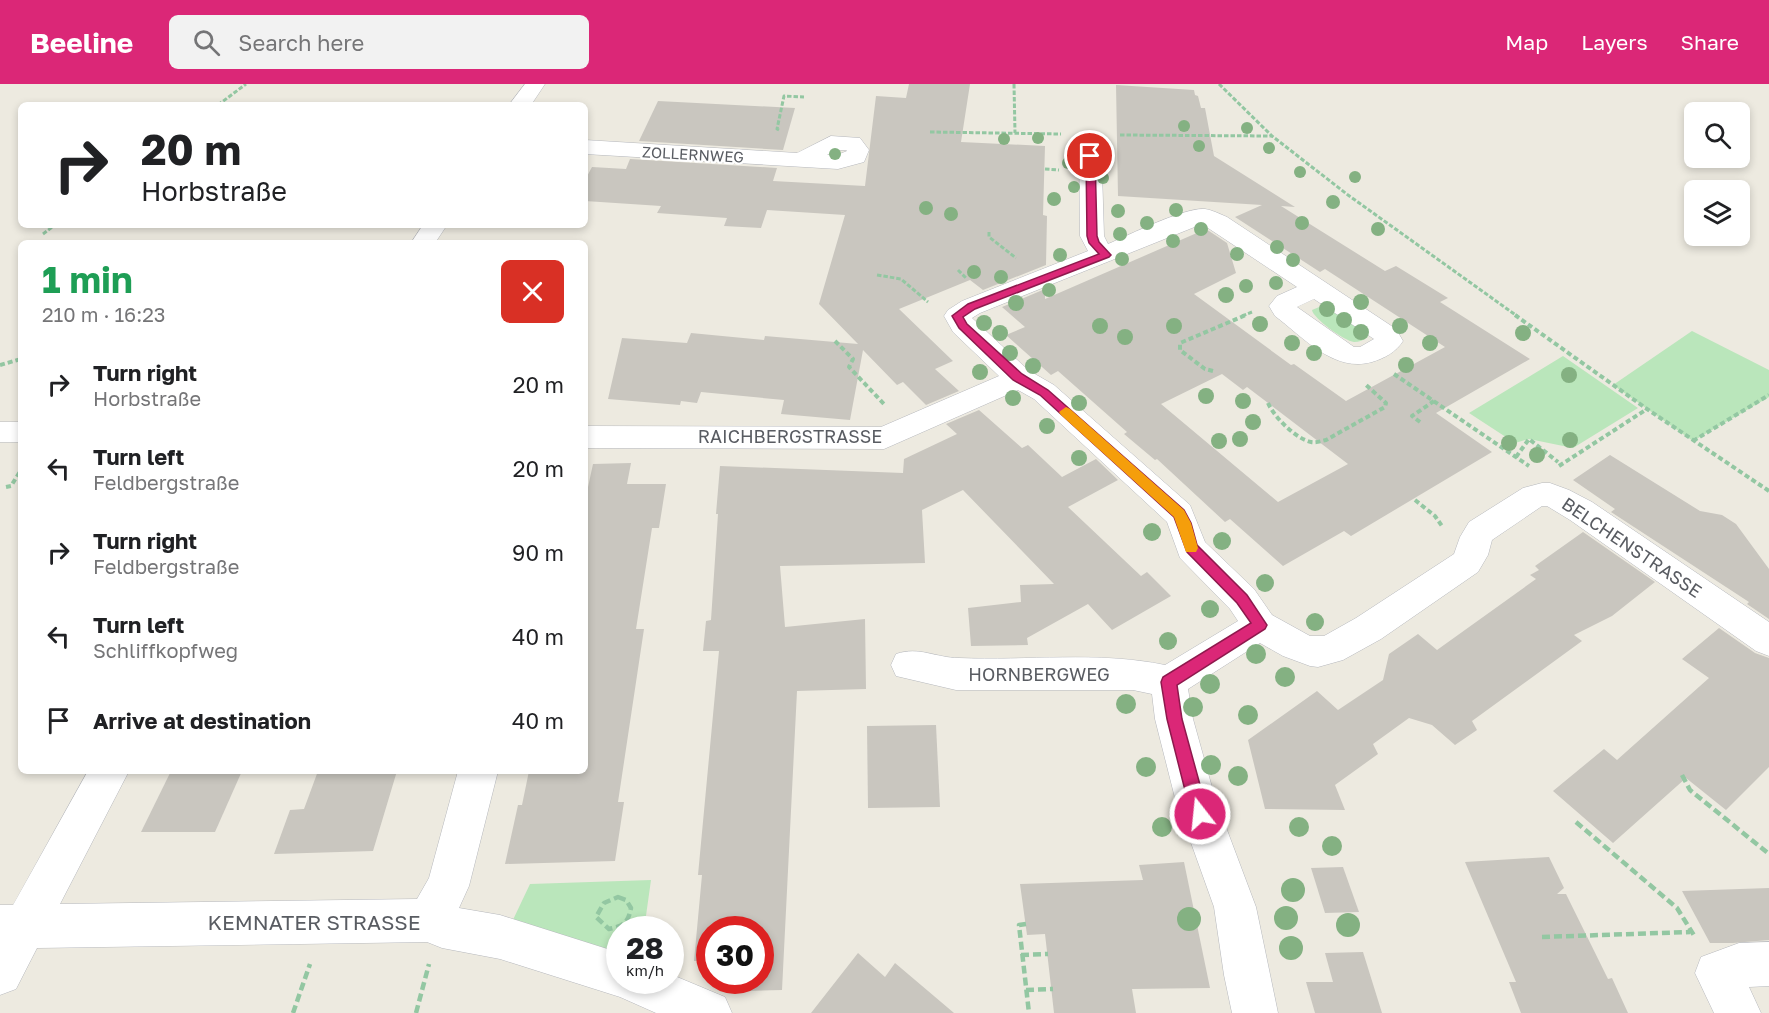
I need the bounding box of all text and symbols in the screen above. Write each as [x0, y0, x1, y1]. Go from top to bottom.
search box [169, 15, 589, 69]
text: Beeline [30, 26, 133, 59]
icon: search [190, 26, 223, 59]
text: Search here [238, 29, 364, 56]
text: Map [1505, 29, 1548, 55]
text: Layers [1581, 29, 1648, 55]
text: Share [1681, 29, 1739, 55]
map controls [1684, 102, 1750, 246]
button: search [1684, 102, 1750, 168]
text: 20 m [141, 124, 241, 174]
icon: right [42, 126, 120, 204]
pin [1064, 130, 1115, 181]
icon: arrive [1073, 139, 1106, 172]
street label: ZOLLERNWEG [642, 142, 744, 166]
text: Horbstraße [141, 175, 287, 207]
button: layers [1684, 180, 1750, 246]
text: 1 min [42, 258, 133, 301]
button: close [501, 260, 564, 323]
text: 210 m · 16:23 [42, 302, 166, 326]
text: Turn right [93, 359, 197, 386]
icon: right [42, 368, 75, 401]
text: 20 m [513, 371, 564, 398]
text: Horbstraße [93, 386, 201, 410]
street label: RAICHBERGSTRASSE [698, 425, 882, 447]
text: Turn left [93, 443, 184, 470]
icon: left [42, 452, 75, 485]
text: 20 m [513, 455, 564, 482]
text: Feldbergstraße [93, 470, 239, 494]
street label: BELCHENSTRASSE [1558, 492, 1706, 602]
text: Turn right [93, 527, 197, 554]
icon: right [42, 536, 75, 569]
text: 90 m [512, 539, 564, 566]
text: Feldbergstraße [93, 554, 239, 578]
text: Turn left [93, 611, 184, 638]
icon: left [42, 620, 75, 653]
text: 40 m [512, 623, 564, 650]
text: Schliffkopfweg [93, 638, 238, 662]
street label: HORNBERGWEG [968, 663, 1110, 685]
icon: arrive [42, 704, 75, 737]
text: Arrive at destination [93, 707, 311, 734]
text: 40 m [512, 707, 564, 734]
position arrow [1168, 782, 1232, 846]
street label: KEMNATER STRASSE [207, 909, 421, 935]
speed limit sign: 30 [696, 916, 774, 994]
text: 28 [626, 930, 664, 966]
text: km/h [626, 961, 664, 979]

